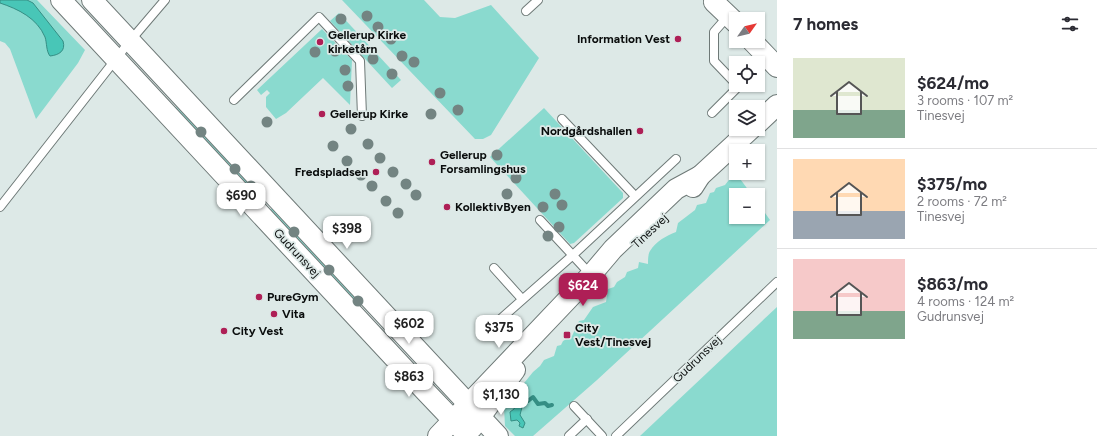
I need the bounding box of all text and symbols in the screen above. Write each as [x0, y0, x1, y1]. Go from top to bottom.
north arrow [729, 12, 765, 48]
map controls [729, 12, 765, 224]
icon: filters [1059, 13, 1081, 35]
text: 7 homes [793, 14, 858, 34]
place label: Gellerup Kirke kirketårn [328, 28, 406, 56]
place label: Information Vest [577, 32, 670, 46]
marker: Information Vest [673, 34, 683, 44]
marker: Gellerup Kirke kirketårn [315, 37, 325, 47]
button: locate [729, 56, 765, 92]
text: $624/mo [917, 73, 989, 93]
icon: home [825, 74, 873, 122]
text: 3 rooms · 107 m² [917, 93, 1013, 108]
button: layers [729, 100, 765, 136]
place label: Gellerup Kirke [330, 107, 408, 121]
text: Tinesvej [917, 108, 965, 123]
marker: Gellerup Kirke [317, 109, 327, 119]
place label: Nordgårdshallen [541, 124, 632, 138]
marker: Nordgårdshallen [635, 126, 645, 136]
button: + [729, 144, 765, 180]
place label: Gellerup Forsamlingshus [440, 148, 526, 176]
marker: Gellerup Forsamlingshus [427, 157, 437, 167]
place label: Fredspladsen [295, 165, 368, 179]
marker: Fredspladsen [371, 167, 381, 177]
text: $375/mo [917, 174, 987, 194]
icon: home [825, 175, 873, 223]
pin: $690 [217, 183, 265, 217]
text: $690 [226, 188, 256, 203]
button: − [729, 188, 765, 224]
text: 2 rooms · 72 m² [917, 194, 1007, 209]
place label: KollektivByen [455, 200, 531, 214]
marker: KollektivByen [442, 202, 452, 212]
text: Tinesvej [917, 209, 965, 224]
street label: Tinesvej [629, 211, 671, 251]
pin: $398 [323, 216, 371, 250]
text: $398 [332, 221, 362, 236]
street label: Gudrunsvej [271, 226, 323, 280]
pin: $624 [559, 273, 607, 307]
text: $863/mo [917, 274, 988, 294]
icon: home [825, 275, 873, 323]
text: $624 [568, 278, 598, 293]
place label: PureGym [267, 290, 319, 304]
marker: PureGym [254, 292, 264, 302]
text: 4 rooms · 124 m² [917, 294, 1014, 309]
place label: Vita [282, 307, 305, 321]
marker: Vita [269, 309, 279, 319]
text: Gudrunsvej [917, 309, 984, 324]
pin: $602 [385, 311, 433, 345]
pin: $375 [475, 315, 523, 349]
text: $602 [394, 316, 424, 331]
text: $375 [484, 320, 514, 335]
place label: City Vest/Tinesvej [575, 321, 651, 349]
place label: City Vest [232, 324, 284, 338]
marker: City Vest [219, 326, 229, 336]
marker: City Vest/Tinesvej [562, 330, 572, 340]
street label: Gudrunsvej [670, 333, 724, 385]
pin: $863 [385, 364, 433, 398]
text: $863 [394, 369, 424, 384]
pin: $1,130 [468, 382, 534, 416]
text: $1,130 [482, 387, 520, 402]

